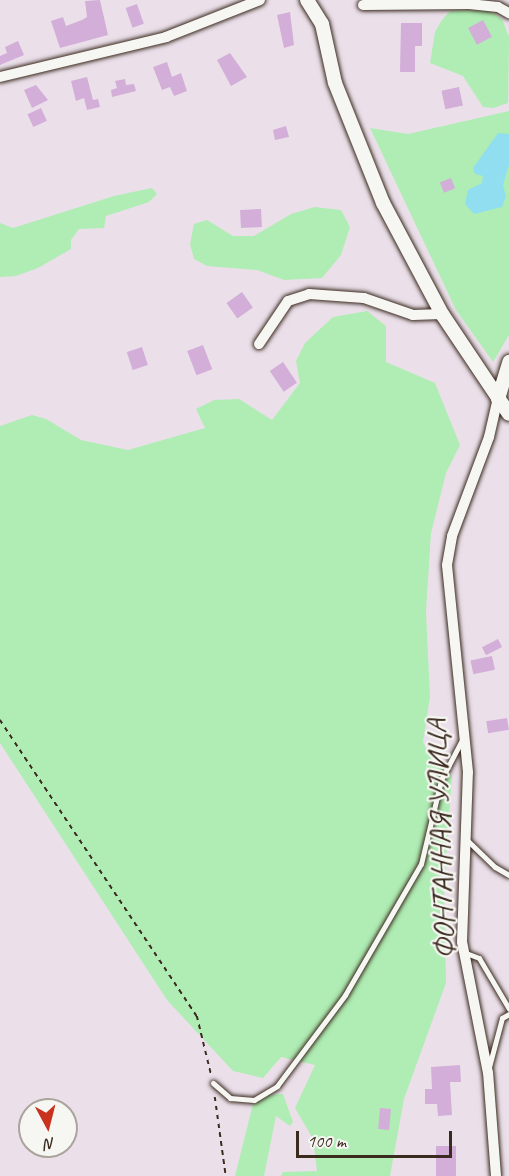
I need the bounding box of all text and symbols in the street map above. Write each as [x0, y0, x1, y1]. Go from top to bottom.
street label: ФОНТАННАЯ УЛИЦА [418, 719, 462, 959]
north arrow [18, 1098, 78, 1158]
scale bar [299, 1119, 455, 1157]
text: 100 m [307, 1130, 346, 1152]
text: N [44, 1133, 56, 1154]

